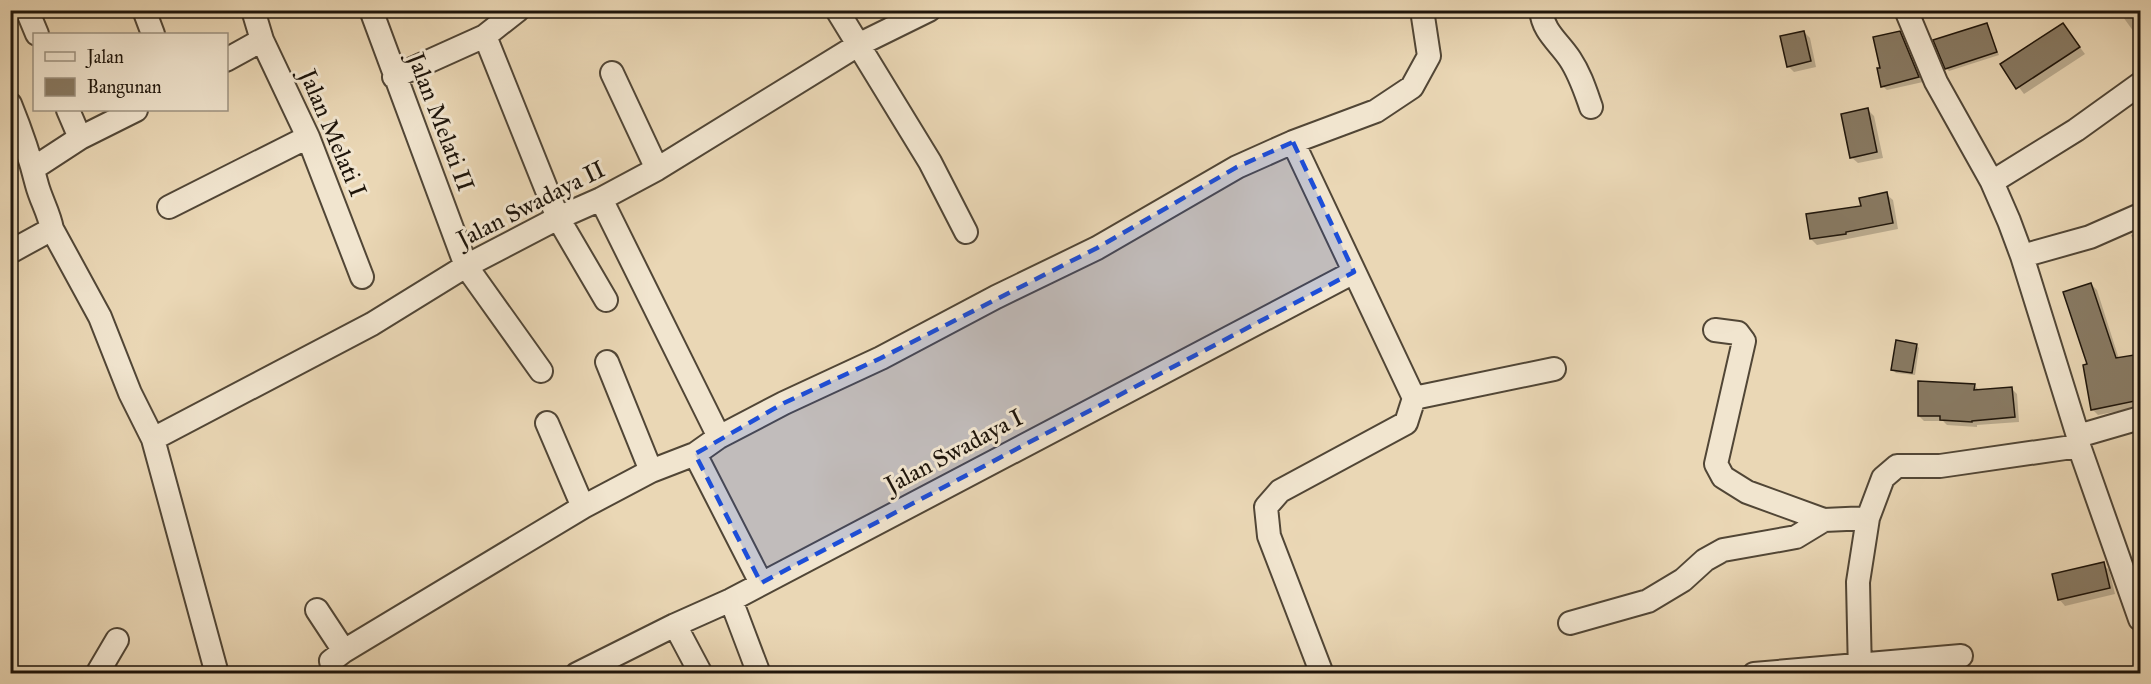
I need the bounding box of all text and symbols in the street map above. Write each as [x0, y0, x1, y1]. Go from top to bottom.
legend [33, 33, 228, 111]
text: Jalan [85, 46, 124, 69]
street label: Jalan Melati II [400, 46, 481, 196]
street label: Jalan Melati I [292, 62, 373, 201]
text: Bangunan [87, 76, 162, 99]
street label: Jalan Swadaya II [449, 154, 610, 256]
street label: Jalan Swadaya I [877, 402, 1028, 501]

